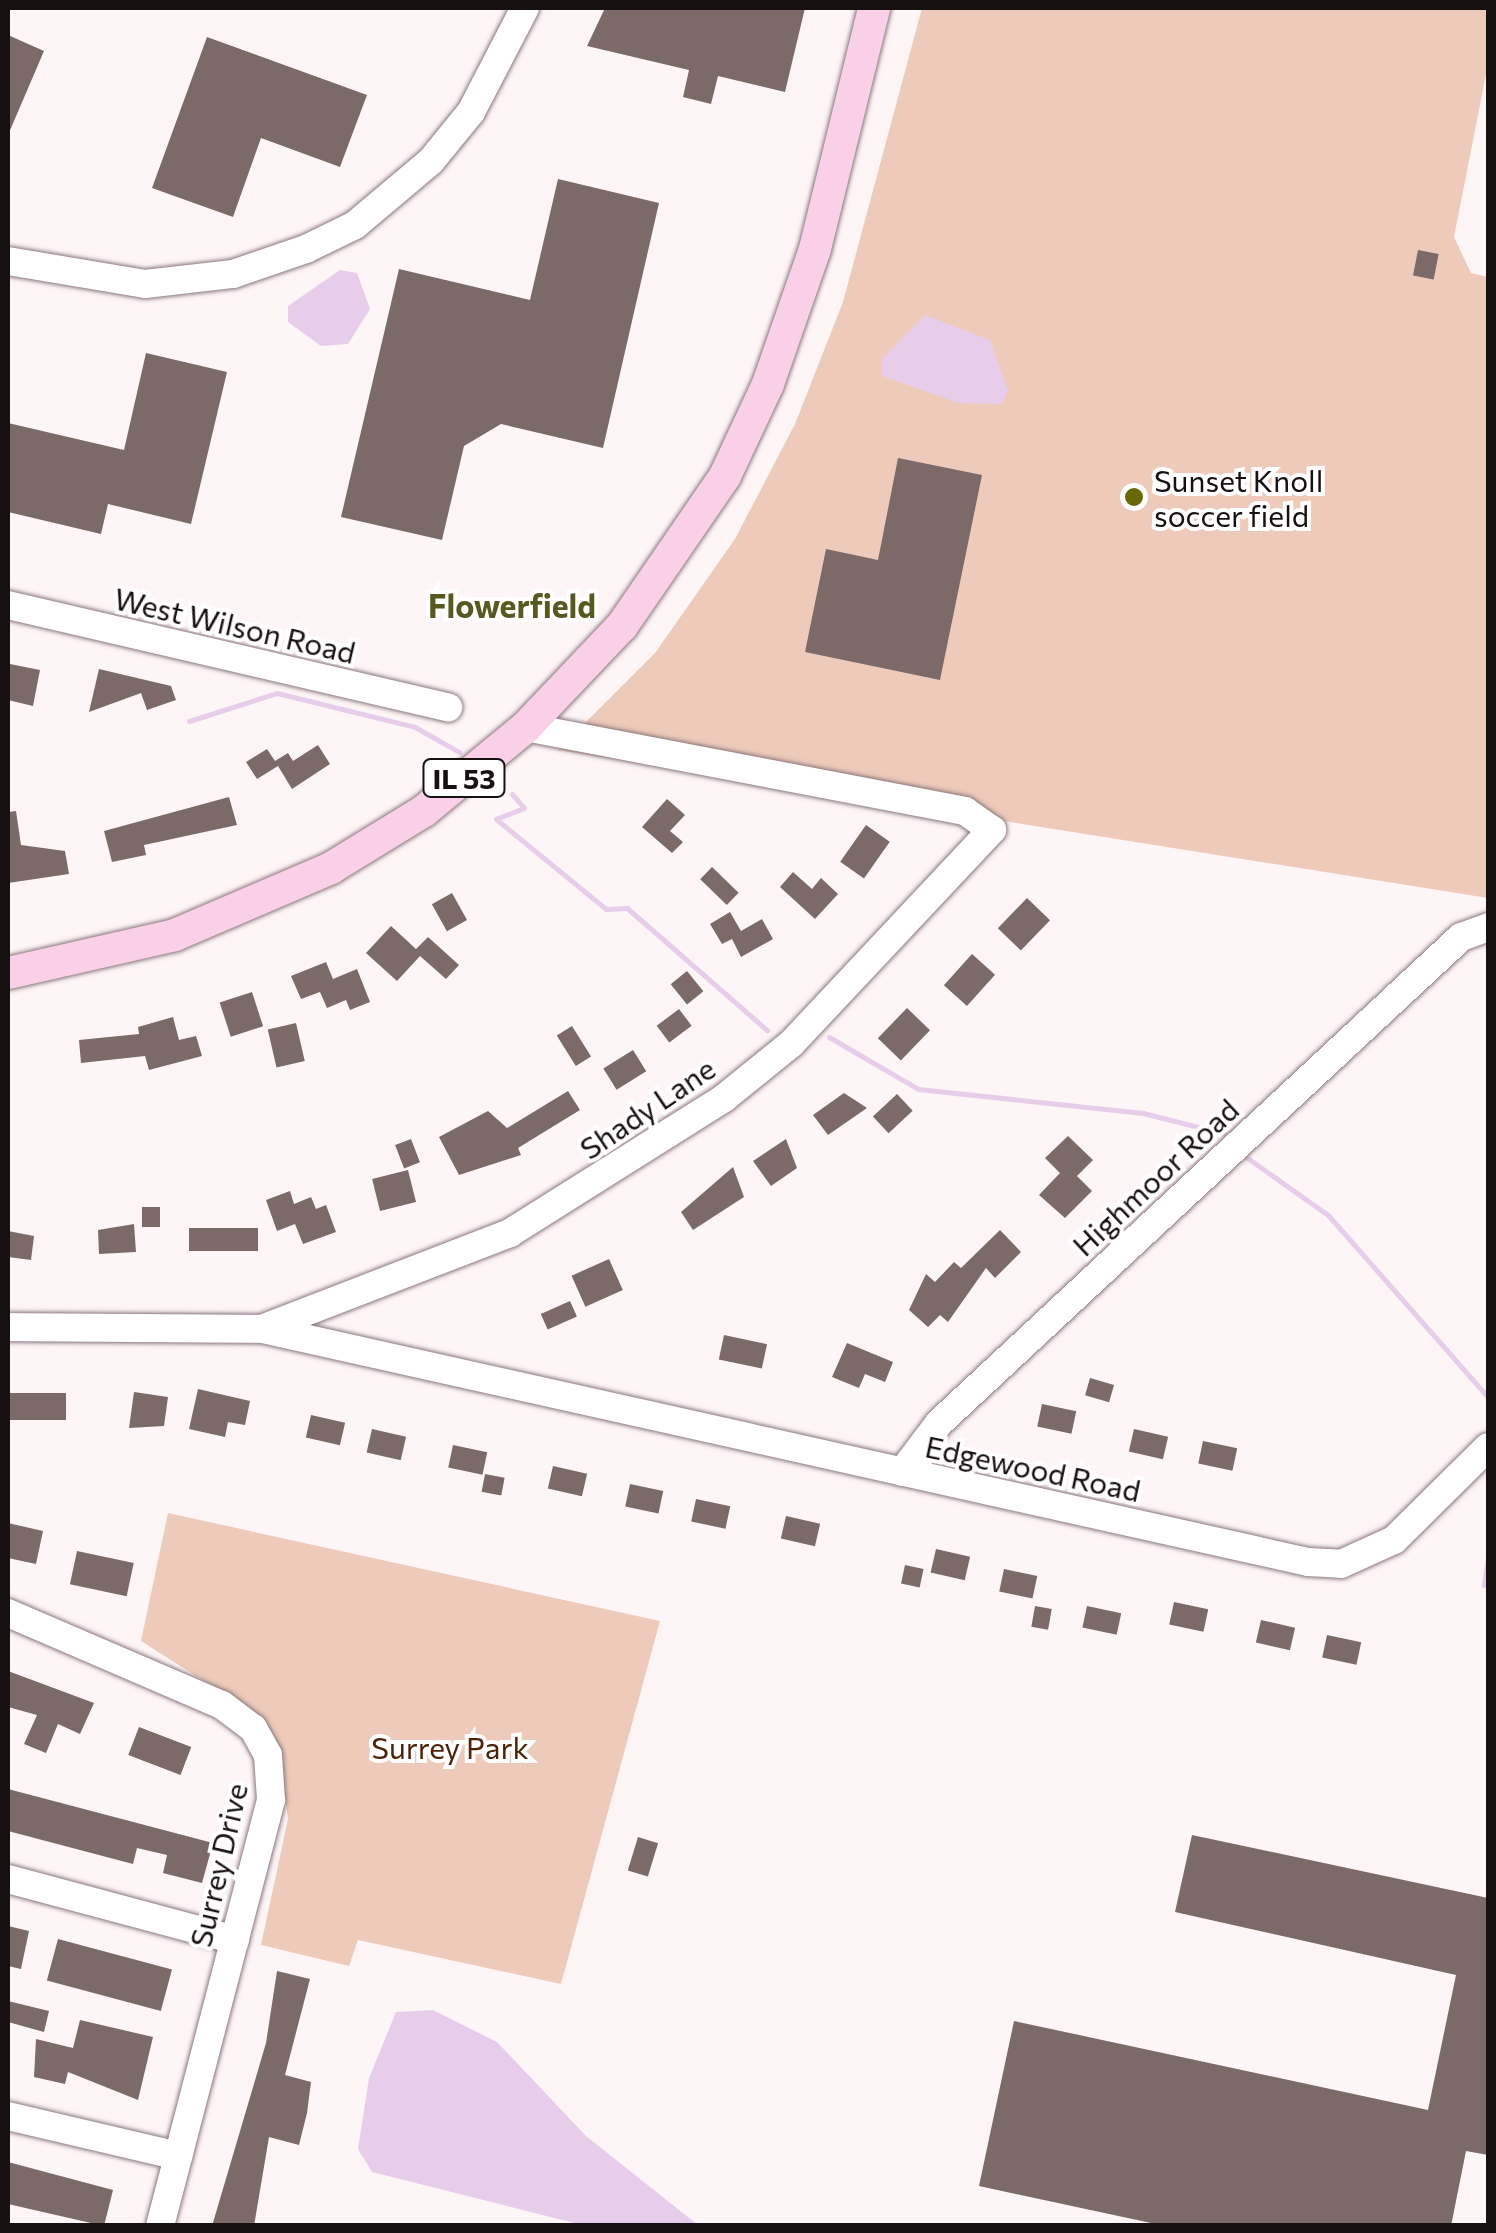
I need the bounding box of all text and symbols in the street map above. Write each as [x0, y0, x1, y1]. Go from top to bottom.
place label: Sunset Knoll soccer field [1154, 462, 1323, 532]
marker: Sunset Knoll soccer field [1123, 486, 1145, 508]
street label: West Wilson Road [111, 580, 359, 670]
district label: Flowerfield [428, 586, 596, 624]
road number: IL 53 [422, 755, 506, 801]
street label: Shady Lane [573, 1050, 721, 1166]
street label: Highmoor Road [1065, 1091, 1245, 1263]
street label: Edgewood Road [922, 1428, 1144, 1508]
park label: Surrey Park [371, 1729, 529, 1765]
street label: Surrey Drive [182, 1780, 254, 1950]

